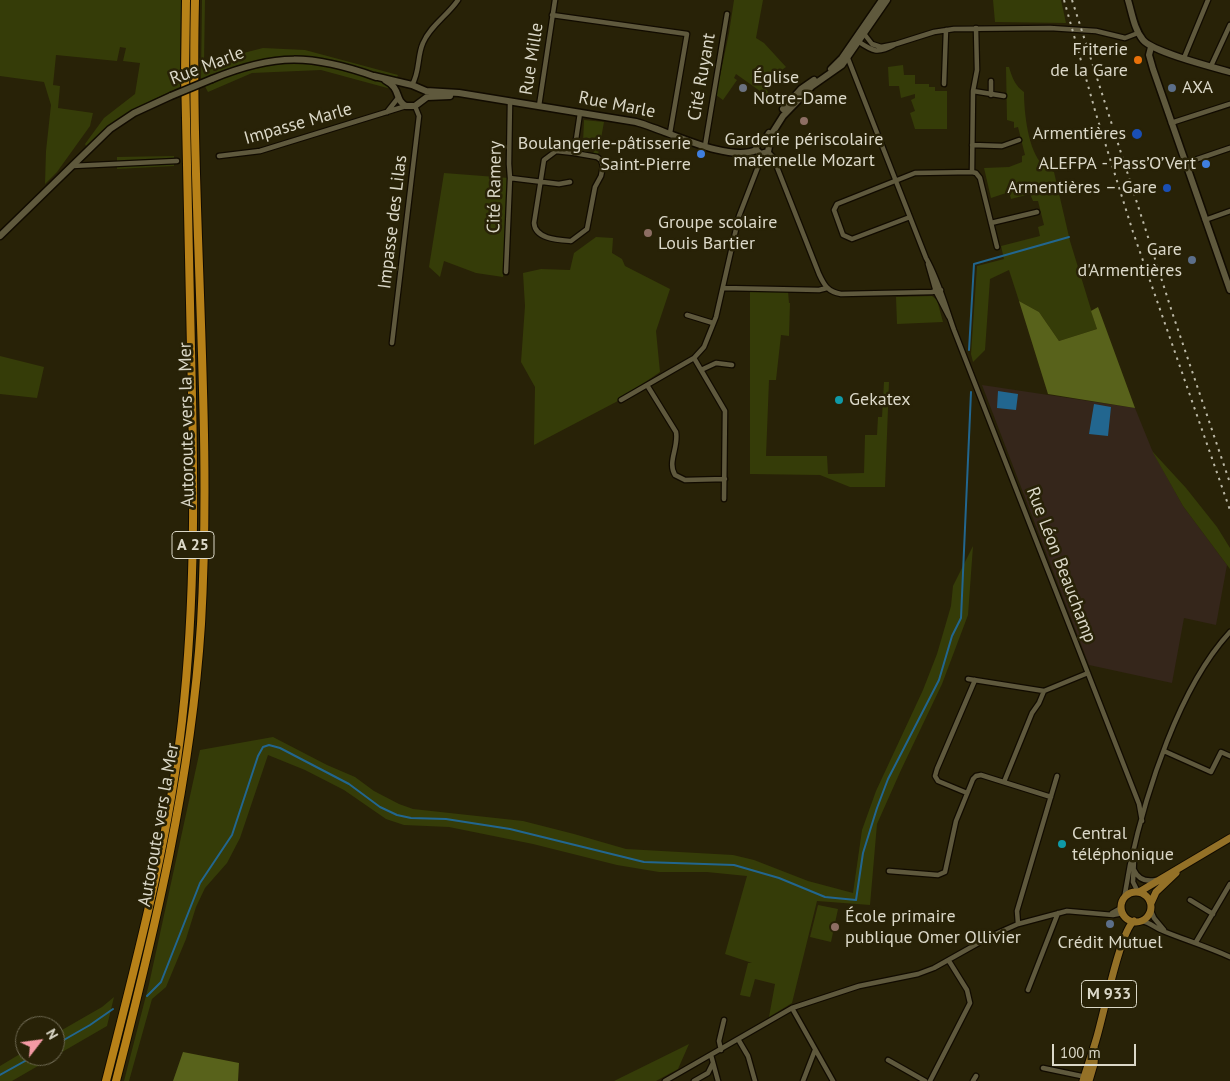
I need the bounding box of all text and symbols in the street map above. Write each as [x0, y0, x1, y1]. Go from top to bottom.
street label: Rue Mille [516, 21, 548, 97]
street label: Cité Ruyant [684, 32, 720, 122]
place label: Friterie de la Gare [1050, 39, 1128, 82]
street label: Rue Marle [167, 42, 247, 90]
marker: Friterie de la Gare [1132, 54, 1144, 66]
place label: Église Notre-Dame [753, 67, 847, 110]
place label: AXA [1182, 77, 1213, 99]
marker: Église Notre-Dame [737, 82, 749, 94]
marker: AXA [1166, 82, 1178, 94]
street label: Rue Marle [577, 87, 657, 123]
street label: Impasse Marle [242, 98, 354, 150]
marker: Garderie périscolaire maternelle Mozart [798, 115, 810, 127]
place label: Armentières [1033, 123, 1126, 145]
marker: Armentières [1130, 127, 1144, 141]
place label: Garderie périscolaire maternelle Mozart [725, 129, 883, 172]
place label: Boulangerie-pâtisserie Saint-Pierre [518, 133, 691, 176]
street label: Cité Ramery [483, 140, 507, 234]
marker: Boulangerie-pâtisserie Saint-Pierre [695, 148, 707, 160]
place label: ALEFPA - Pass’O’Vert [1038, 153, 1196, 175]
street label: Impasse des Lilas [374, 154, 412, 290]
marker: ALEFPA - Pass’O’Vert [1200, 158, 1212, 170]
place label: Armentières – Gare [1007, 177, 1157, 199]
marker: Armentières – Gare [1161, 182, 1173, 194]
place label: Groupe scolaire Louis Bartier [658, 212, 777, 254]
marker: Groupe scolaire Louis Bartier [642, 227, 654, 239]
place label: Gare d'Armentières [1077, 239, 1182, 282]
marker: Gare d'Armentières [1186, 254, 1198, 266]
street label: Autoroute vers la Mer [175, 342, 199, 508]
place label: Gekatex [849, 389, 911, 411]
marker: Gekatex [833, 394, 845, 406]
street label: Rue Léon Beauchamp [1021, 484, 1101, 646]
road number: A 25 [172, 532, 214, 558]
street label: Autoroute vers la Mer [134, 742, 184, 908]
place label: Central téléphonique [1072, 823, 1174, 866]
marker: Central téléphonique [1056, 838, 1068, 850]
place label: École primaire publique Omer Ollivier [845, 906, 1021, 949]
marker: Crédit Mutuel [1104, 918, 1116, 930]
marker: École primaire publique Omer Ollivier [829, 921, 841, 933]
place label: Crédit Mutuel [1058, 932, 1162, 954]
road number: M 933 [1082, 981, 1136, 1008]
north arrow [15, 1016, 65, 1066]
text: N [42, 1026, 62, 1042]
scale bar [1055, 1034, 1139, 1066]
text: 100 m [1060, 1043, 1101, 1062]

